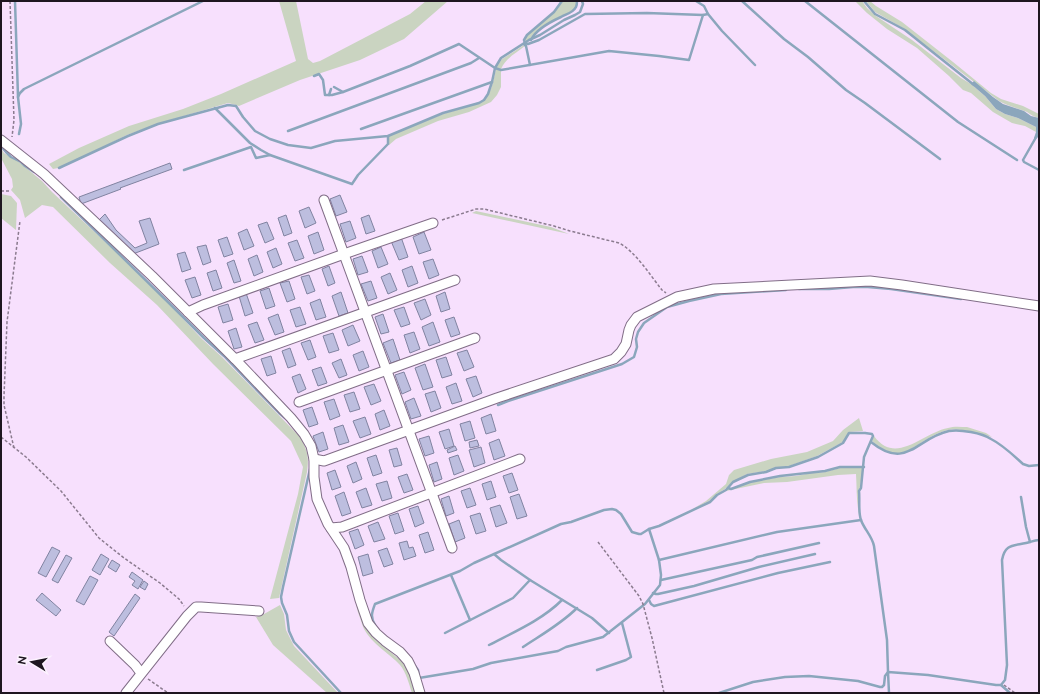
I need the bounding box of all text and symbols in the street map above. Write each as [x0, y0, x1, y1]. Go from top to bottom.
north arrow [12, 642, 52, 682]
text: N [16, 655, 30, 666]

